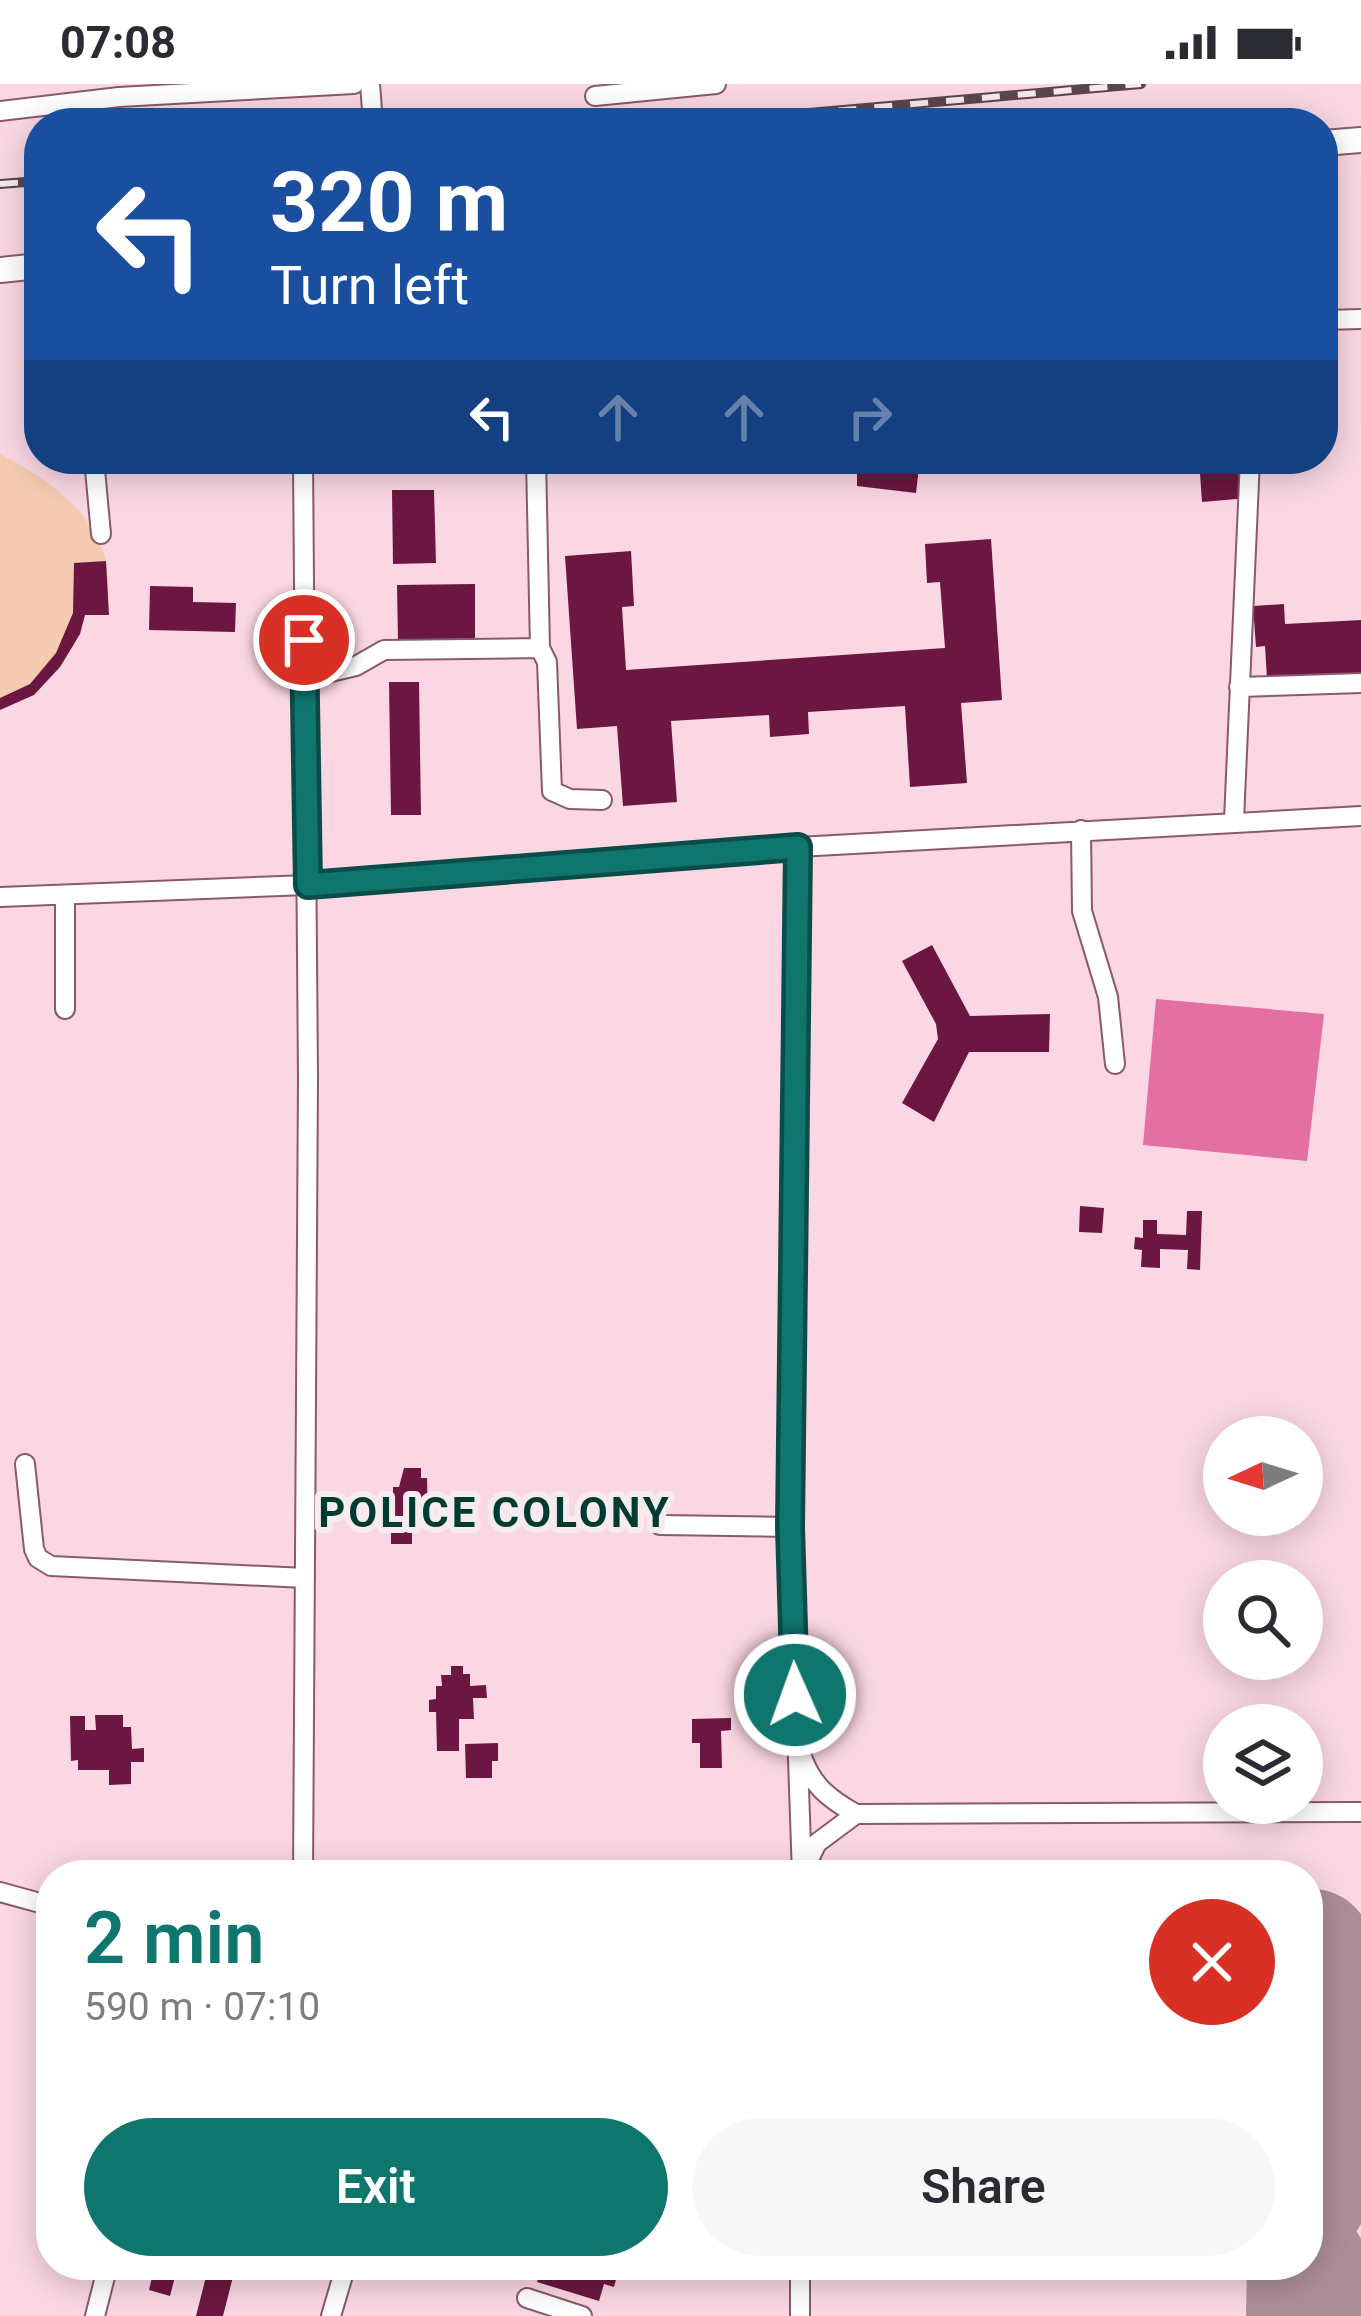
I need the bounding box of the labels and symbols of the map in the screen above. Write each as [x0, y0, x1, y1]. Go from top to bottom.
pin [253, 589, 355, 691]
north arrow [1203, 1416, 1323, 1536]
district label: POLICE COLONY [318, 1488, 672, 1537]
position arrow [732, 1632, 858, 1758]

